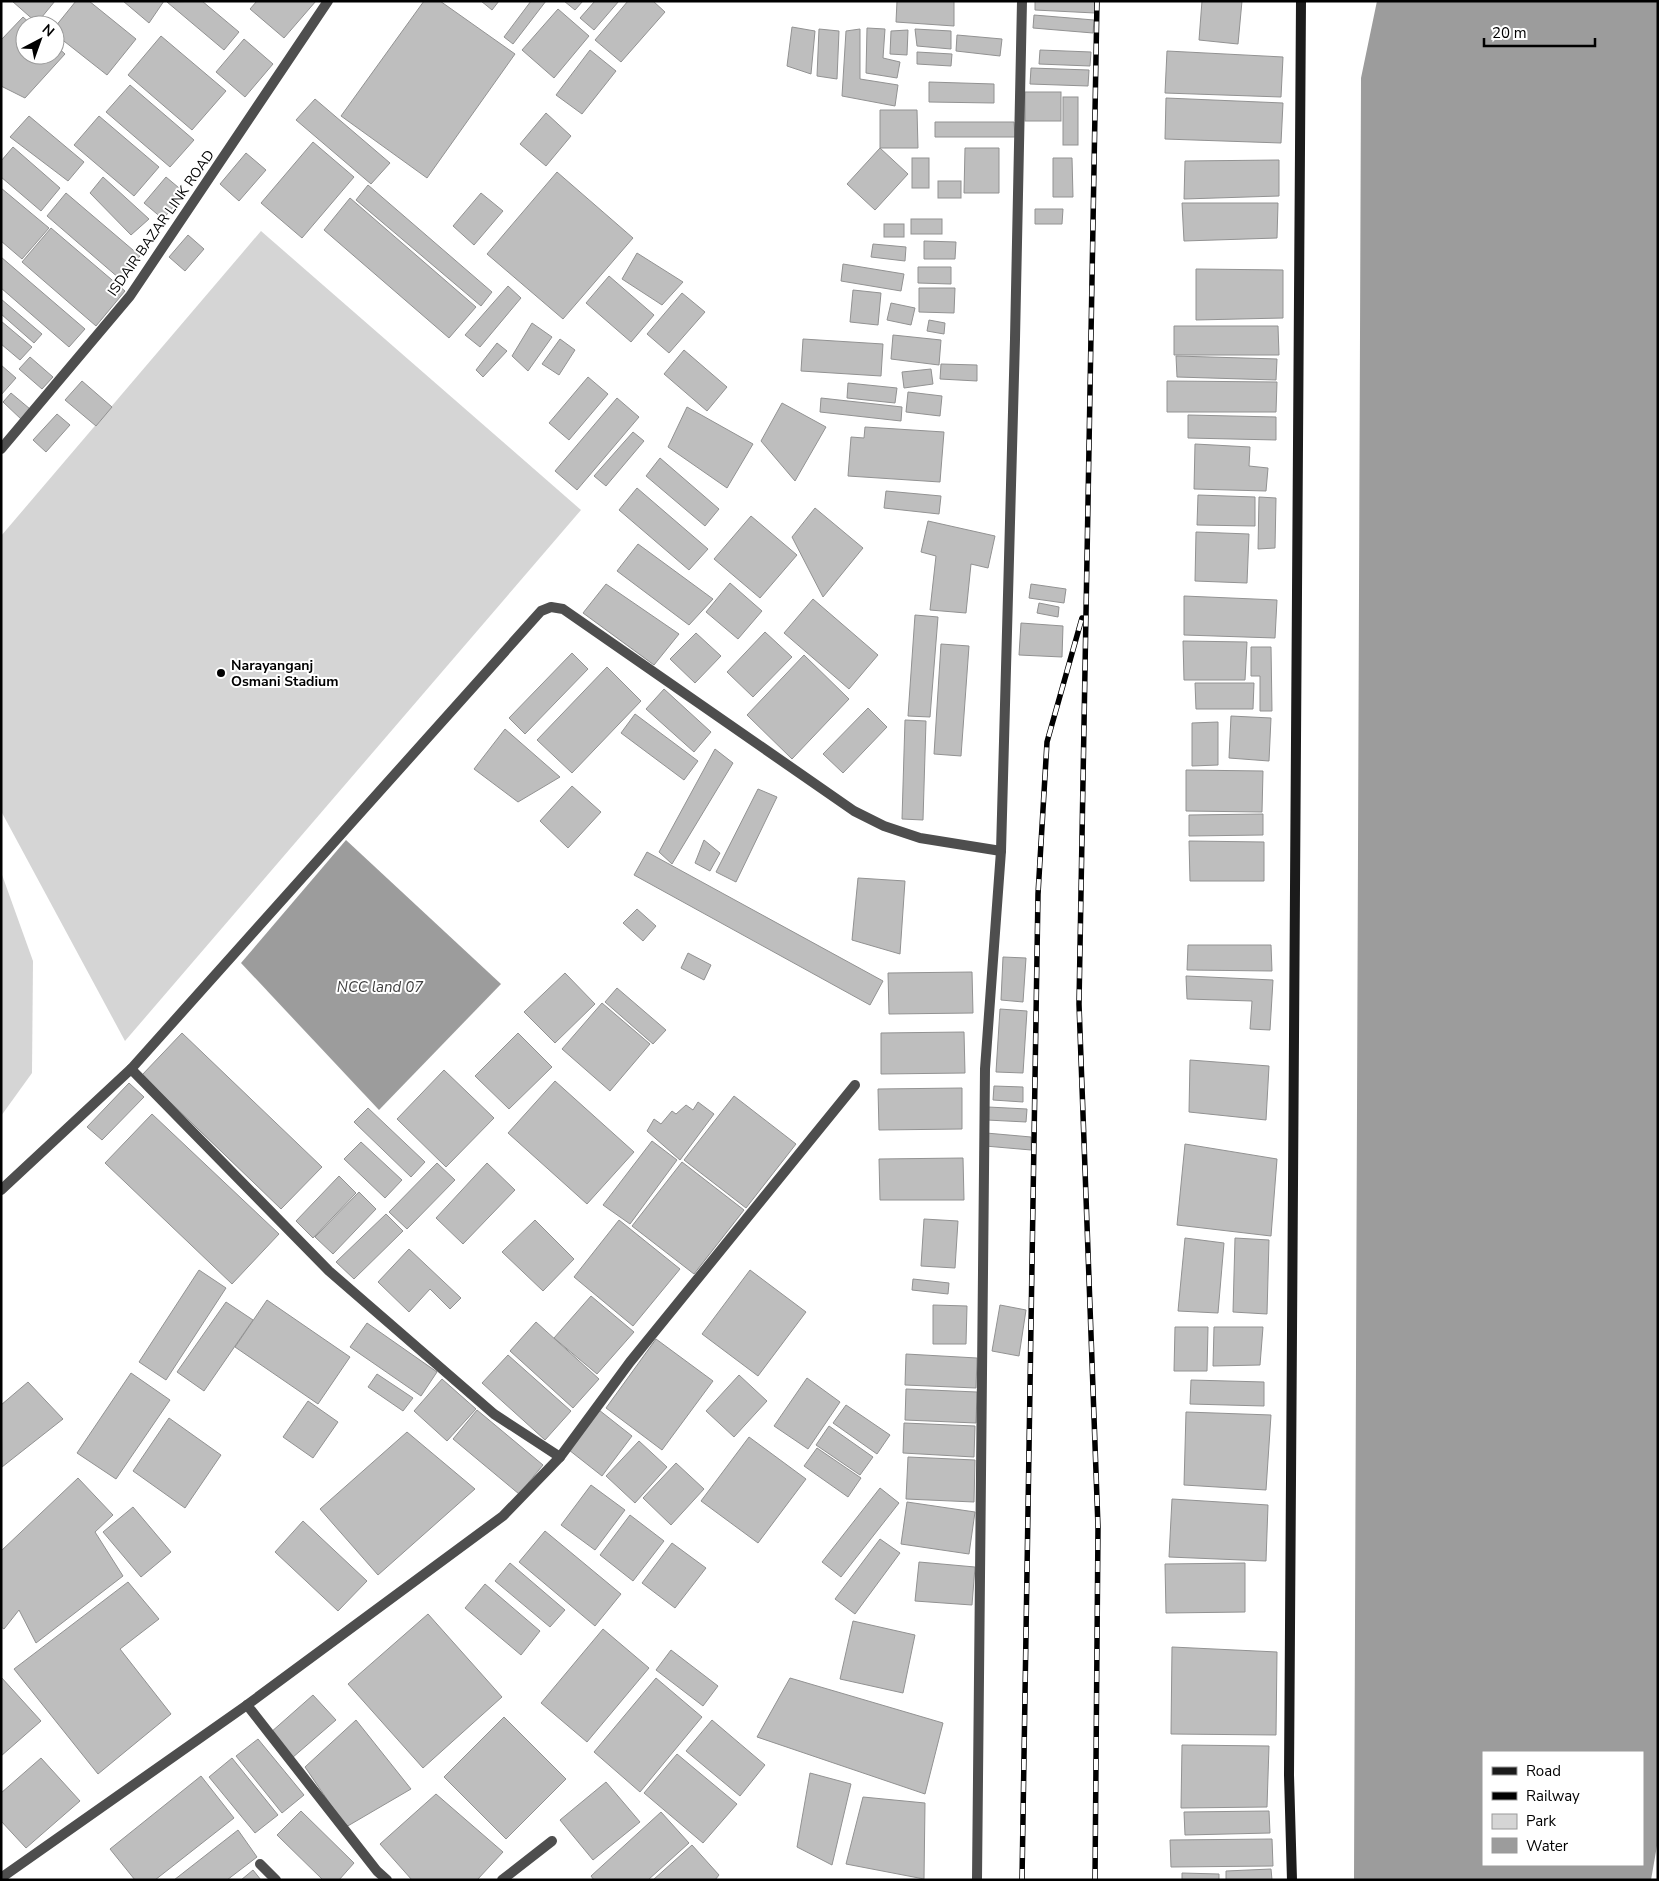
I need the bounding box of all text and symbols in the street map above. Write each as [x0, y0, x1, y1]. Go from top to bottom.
north arrow [15, 15, 65, 65]
scale bar [1484, 15, 1595, 47]
text: N [38, 20, 58, 41]
text: 20 m [1492, 23, 1527, 43]
street label: ISDAIR BAZAR LINK ROAD [103, 146, 219, 300]
place label: Narayanganj Osmani Stadium [231, 656, 338, 691]
marker: Narayanganj Osmani Stadium [215, 667, 227, 679]
water label: NCC land 07 [337, 977, 424, 997]
legend [1482, 1751, 1644, 1866]
text: Road [1526, 1761, 1561, 1781]
text: Railway [1526, 1786, 1580, 1806]
text: Park [1526, 1811, 1556, 1831]
text: Water [1526, 1836, 1569, 1856]

